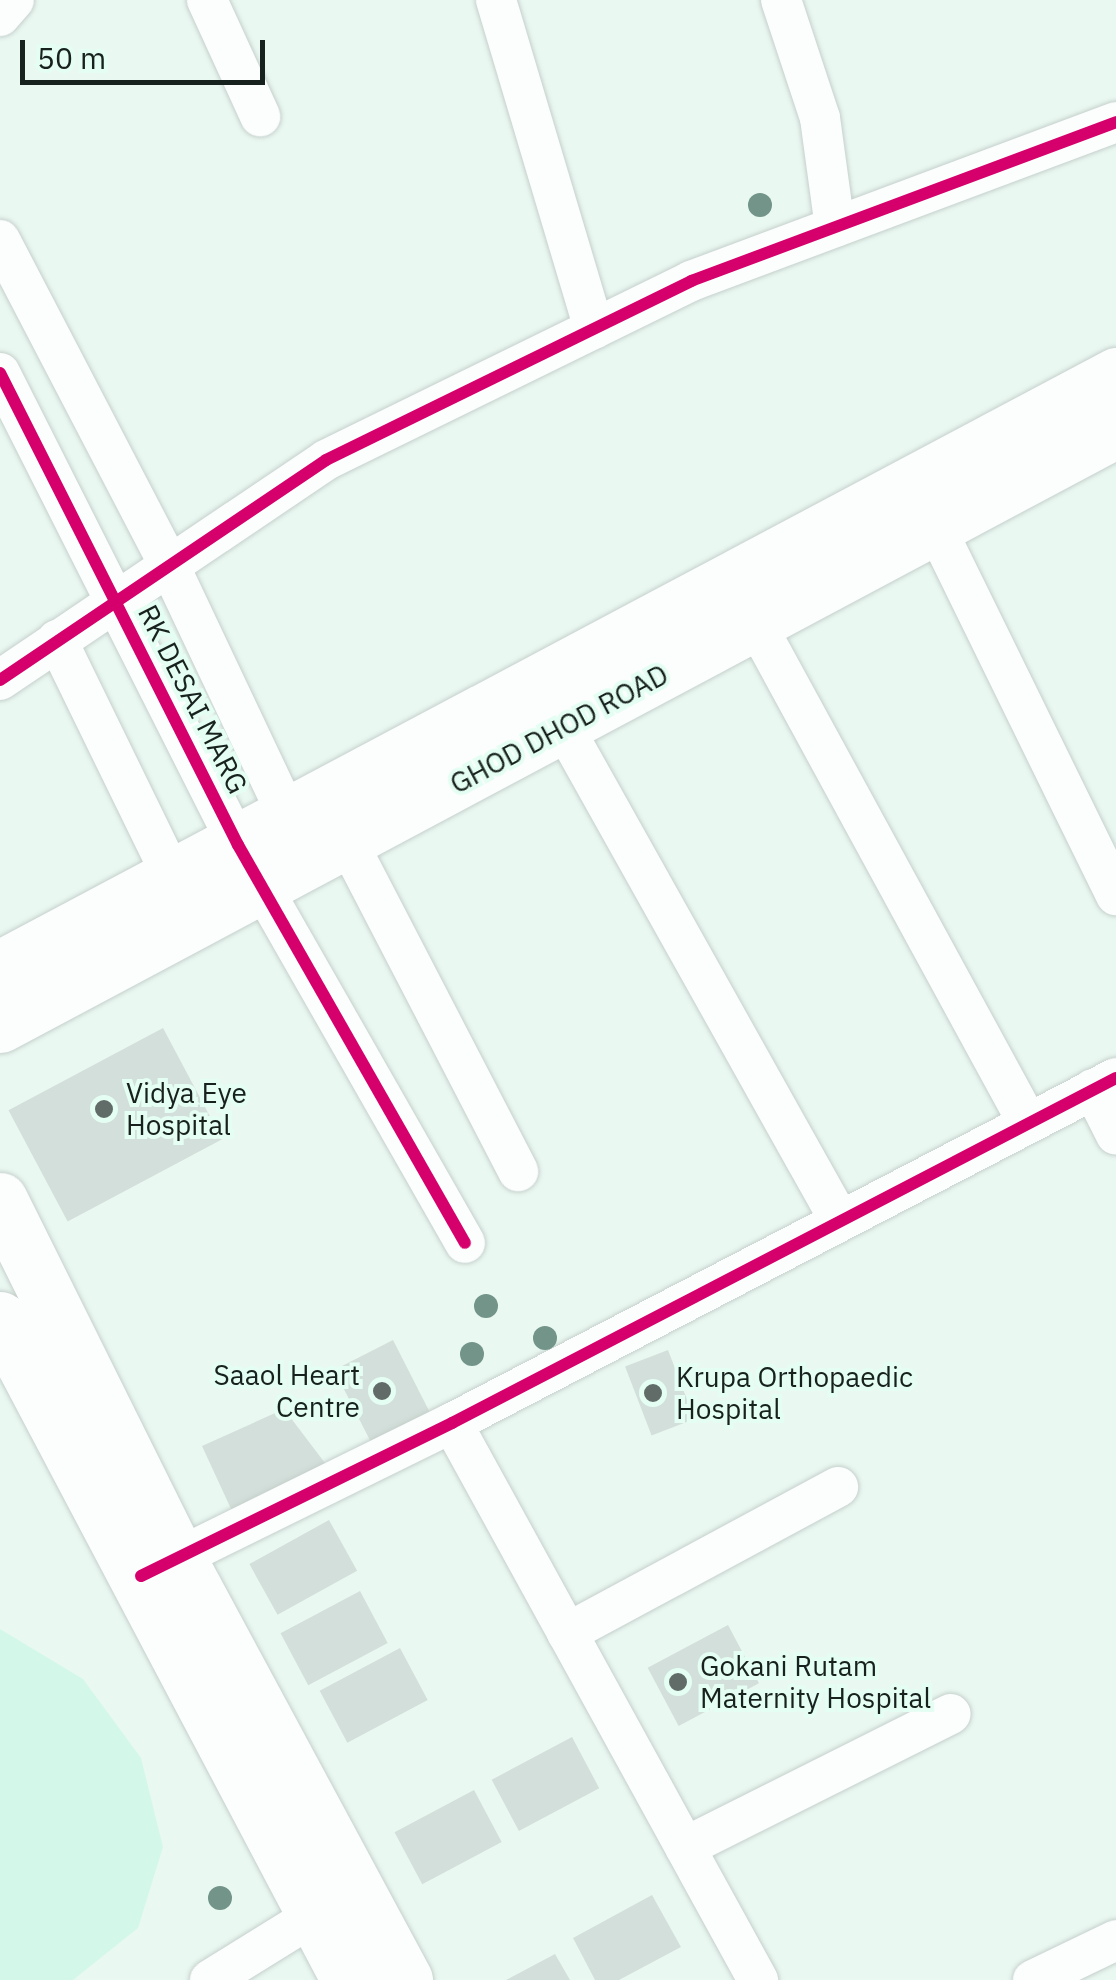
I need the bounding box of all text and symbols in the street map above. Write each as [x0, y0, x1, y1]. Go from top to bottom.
scale bar [25, 20, 270, 82]
text: 50 m [37, 38, 106, 77]
street label: RK DESAI MARG [131, 599, 255, 799]
street label: GHOD DHOD ROAD [444, 657, 674, 801]
place label: Vidya Eye Hospital [126, 1076, 247, 1142]
marker: Vidya Eye Hospital [91, 1096, 117, 1122]
place label: Saaol Heart Centre [214, 1358, 360, 1424]
place label: Krupa Orthopaedic Hospital [676, 1360, 913, 1426]
marker: Saaol Heart Centre [369, 1378, 395, 1404]
marker: Krupa Orthopaedic Hospital [640, 1380, 666, 1406]
place label: Gokani Rutam Maternity Hospital [700, 1649, 931, 1715]
marker: Gokani Rutam Maternity Hospital [665, 1669, 691, 1695]

